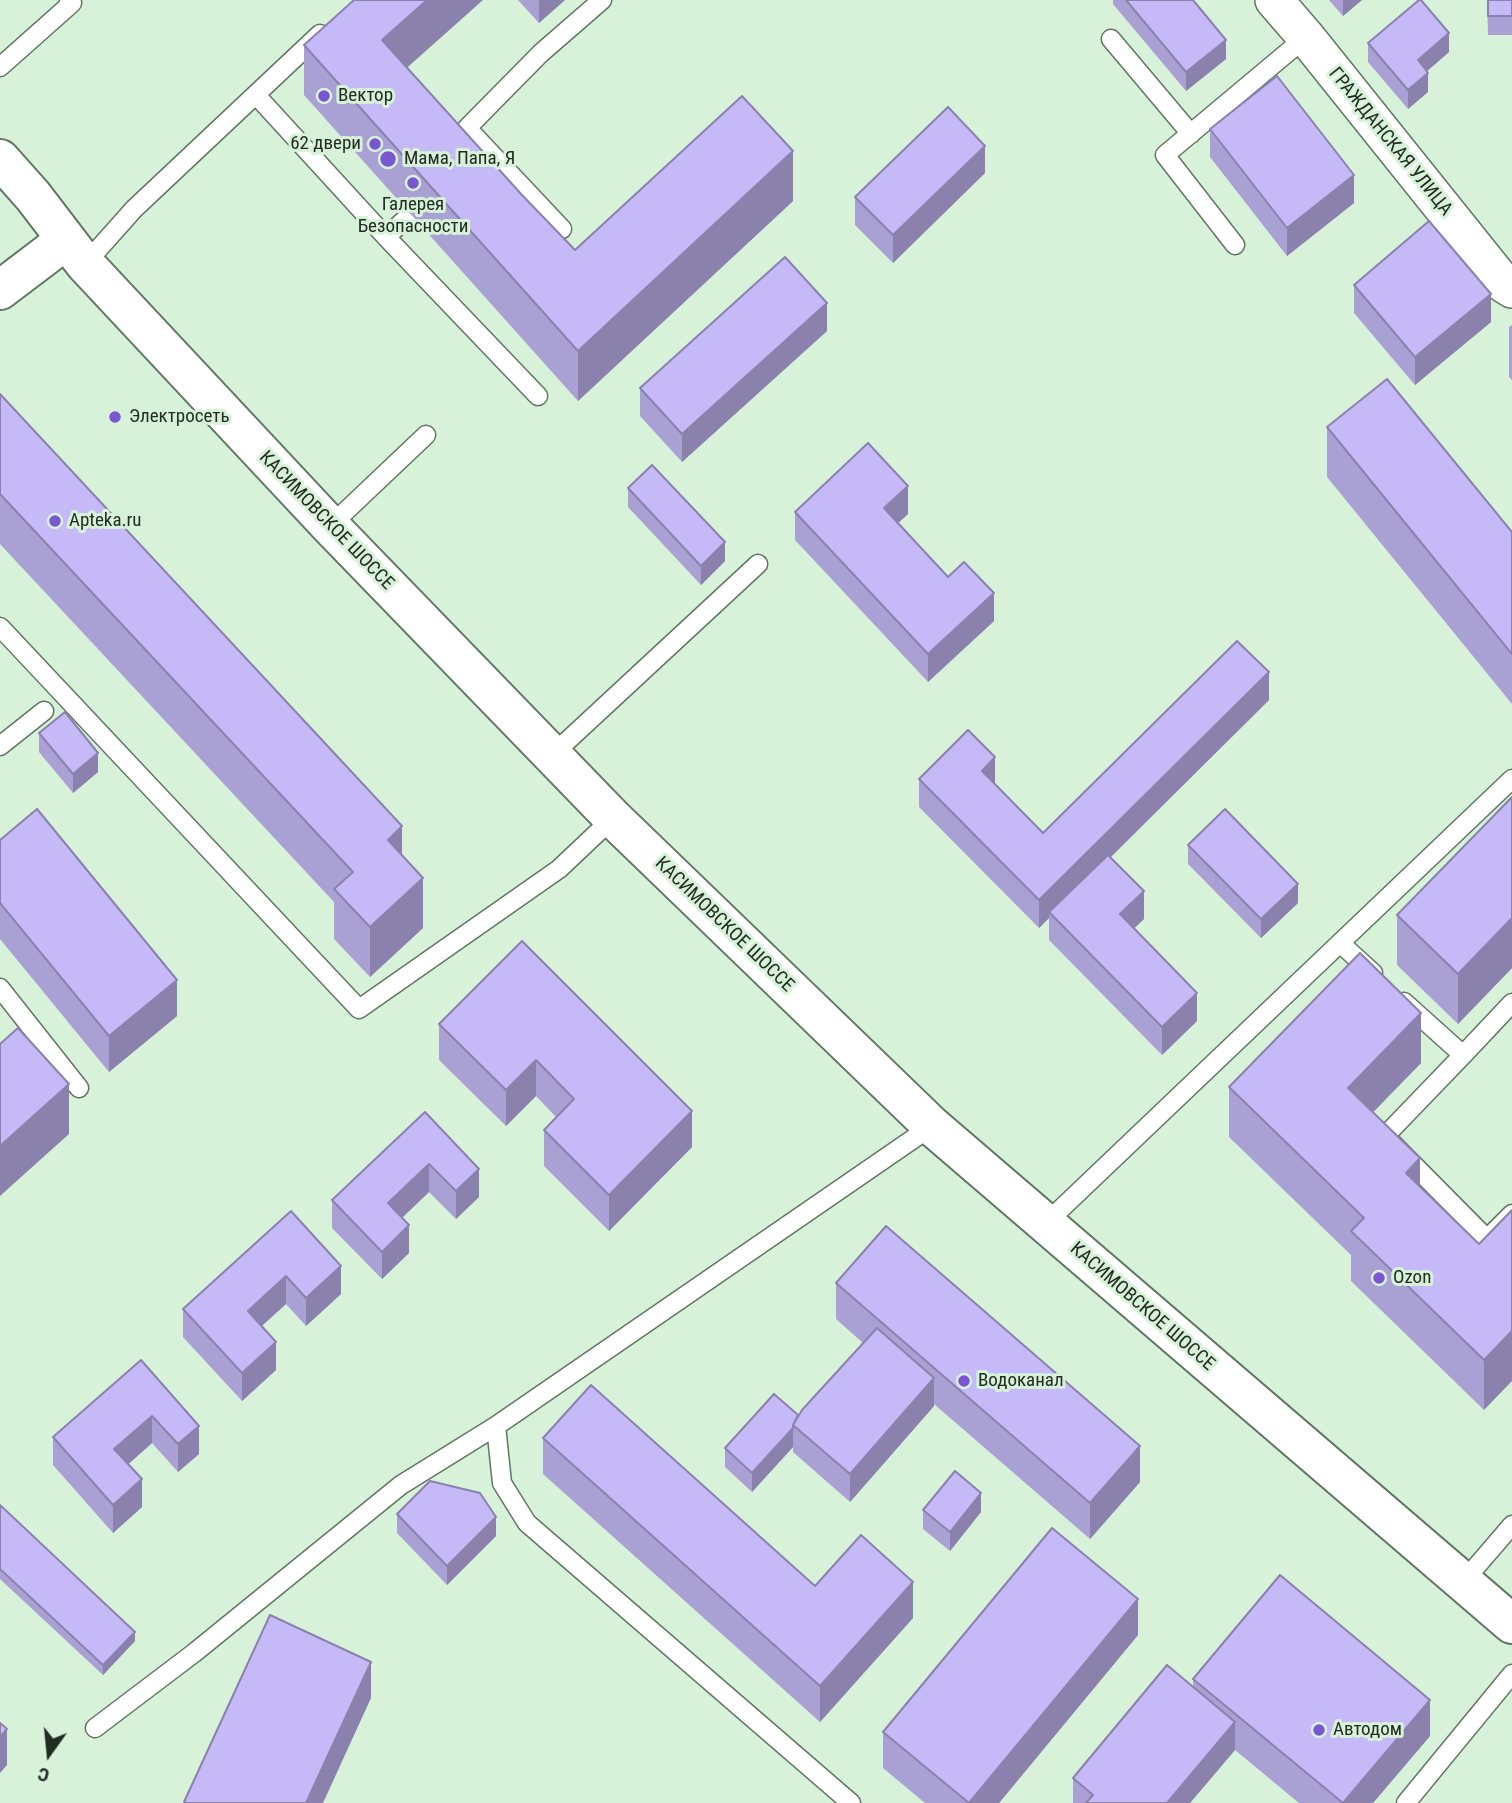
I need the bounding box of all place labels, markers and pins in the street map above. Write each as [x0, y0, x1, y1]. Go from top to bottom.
place label: Вектор [338, 85, 393, 107]
marker: Вектор [316, 88, 332, 104]
place label: 62 двери [290, 133, 361, 155]
marker: 62 двери [367, 136, 383, 152]
place label: Мама, Папа, Я [404, 148, 515, 170]
marker: Мама, Папа, Я [378, 149, 398, 169]
marker: Галерея Безопасности [405, 175, 421, 191]
place label: Галерея Безопасности [358, 194, 468, 238]
place label: Электросеть [129, 406, 229, 428]
marker: Электросеть [107, 409, 123, 425]
place label: Apteka.ru [69, 510, 142, 532]
marker: Apteka.ru [47, 513, 63, 529]
place label: Ozon [1393, 1267, 1431, 1289]
marker: Ozon [1371, 1270, 1387, 1286]
place label: Водоканал [978, 1370, 1064, 1392]
marker: Водоканал [956, 1373, 972, 1389]
place label: Автодом [1333, 1719, 1402, 1741]
marker: Автодом [1311, 1722, 1327, 1738]

